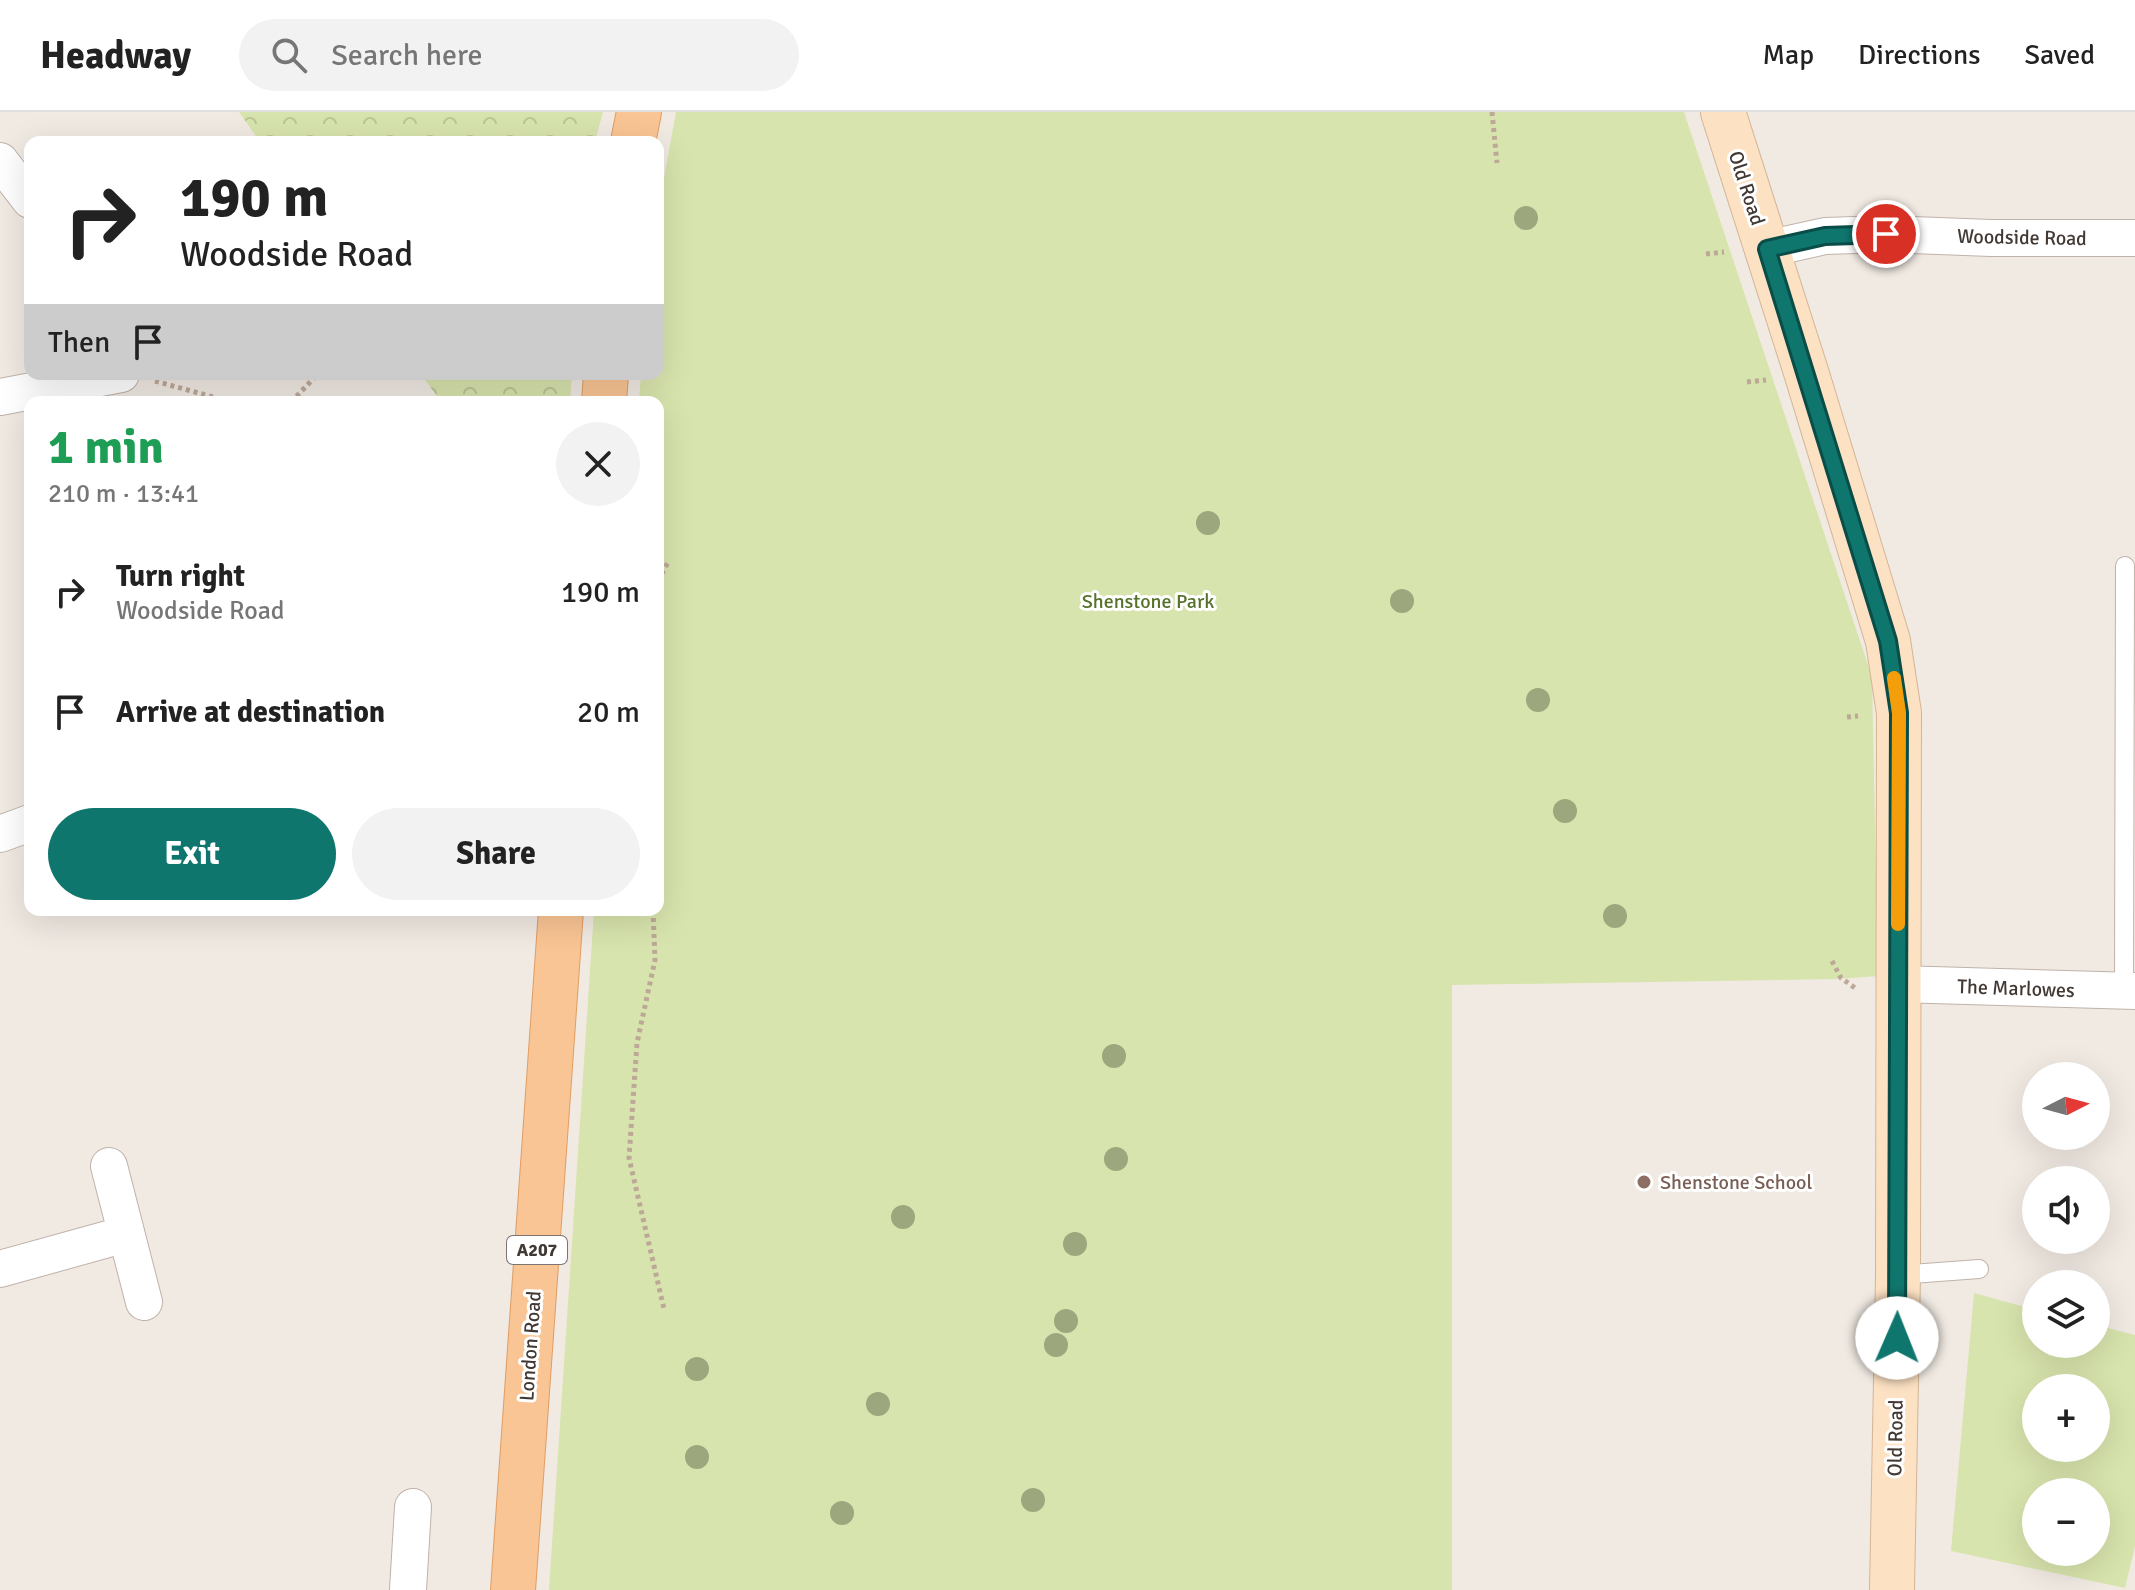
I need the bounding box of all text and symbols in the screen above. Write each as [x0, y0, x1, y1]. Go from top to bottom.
search box [239, 19, 799, 91]
text: Headway [40, 32, 191, 79]
icon: search [267, 33, 311, 77]
text: Search here [331, 37, 482, 74]
text: Map [1762, 38, 1814, 72]
text: Directions [1858, 38, 1980, 72]
text: Saved [2024, 38, 2095, 72]
street label: Old Road [1723, 148, 1770, 228]
text: 190 m [180, 163, 328, 232]
icon: right [48, 168, 152, 272]
pin [1852, 200, 1920, 268]
icon: arrive [1864, 212, 1908, 256]
street label: Woodside Road [1957, 224, 2087, 251]
text: Woodside Road [180, 232, 413, 277]
icon: arrive [126, 320, 170, 364]
text: Then [48, 324, 110, 361]
text: 1 min [48, 418, 164, 477]
button: close [556, 422, 640, 506]
text: 210 m · 13:41 [48, 478, 199, 510]
text: Turn right [116, 558, 245, 595]
icon: right [48, 570, 92, 614]
text: 190 m [561, 574, 640, 611]
park label: Shenstone Park [1082, 589, 1214, 614]
text: Woodside Road [116, 595, 285, 627]
icon: arrive [48, 690, 92, 734]
text: Arrive at destination [116, 694, 385, 731]
text: 20 m [577, 694, 640, 731]
button: Exit [48, 808, 336, 900]
button: Share [352, 808, 640, 900]
street label: The Marlowes [1957, 974, 2075, 1003]
north arrow [2022, 1062, 2110, 1150]
map controls [2022, 1062, 2110, 1566]
button: sound [2022, 1166, 2110, 1254]
place label: Shenstone School [1660, 1170, 1812, 1195]
marker: Shenstone School [1635, 1173, 1653, 1191]
road number: A207 [507, 1236, 567, 1264]
button: layers [2022, 1270, 2110, 1358]
street label: London Road [514, 1290, 547, 1402]
position arrow [1855, 1296, 1939, 1380]
button: + [2022, 1374, 2110, 1462]
street label: Old Road [1882, 1399, 1909, 1477]
button: − [2022, 1478, 2110, 1566]

